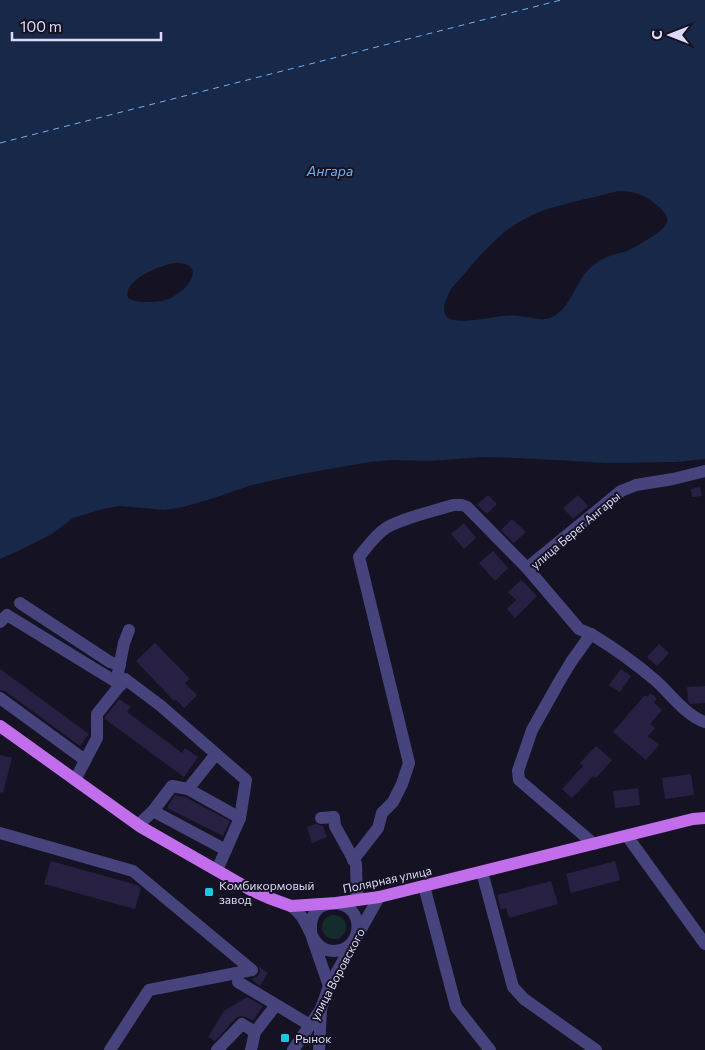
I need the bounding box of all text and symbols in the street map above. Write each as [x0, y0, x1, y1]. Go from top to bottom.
scale bar [12, 10, 161, 42]
north arrow [645, 10, 695, 60]
text: 100 m [20, 17, 62, 35]
text: С [648, 30, 665, 40]
water label: Ангара [306, 162, 353, 179]
street label: улица Берег Ангары [528, 489, 622, 571]
street label: Полярная улица [341, 863, 433, 895]
place label: Комбикормовый завод [219, 878, 314, 906]
marker: Комбикормовый завод [203, 886, 215, 898]
street label: улица Воровского [307, 926, 367, 1022]
place label: Рынок [295, 1031, 332, 1045]
marker: Рынок [279, 1032, 291, 1044]

